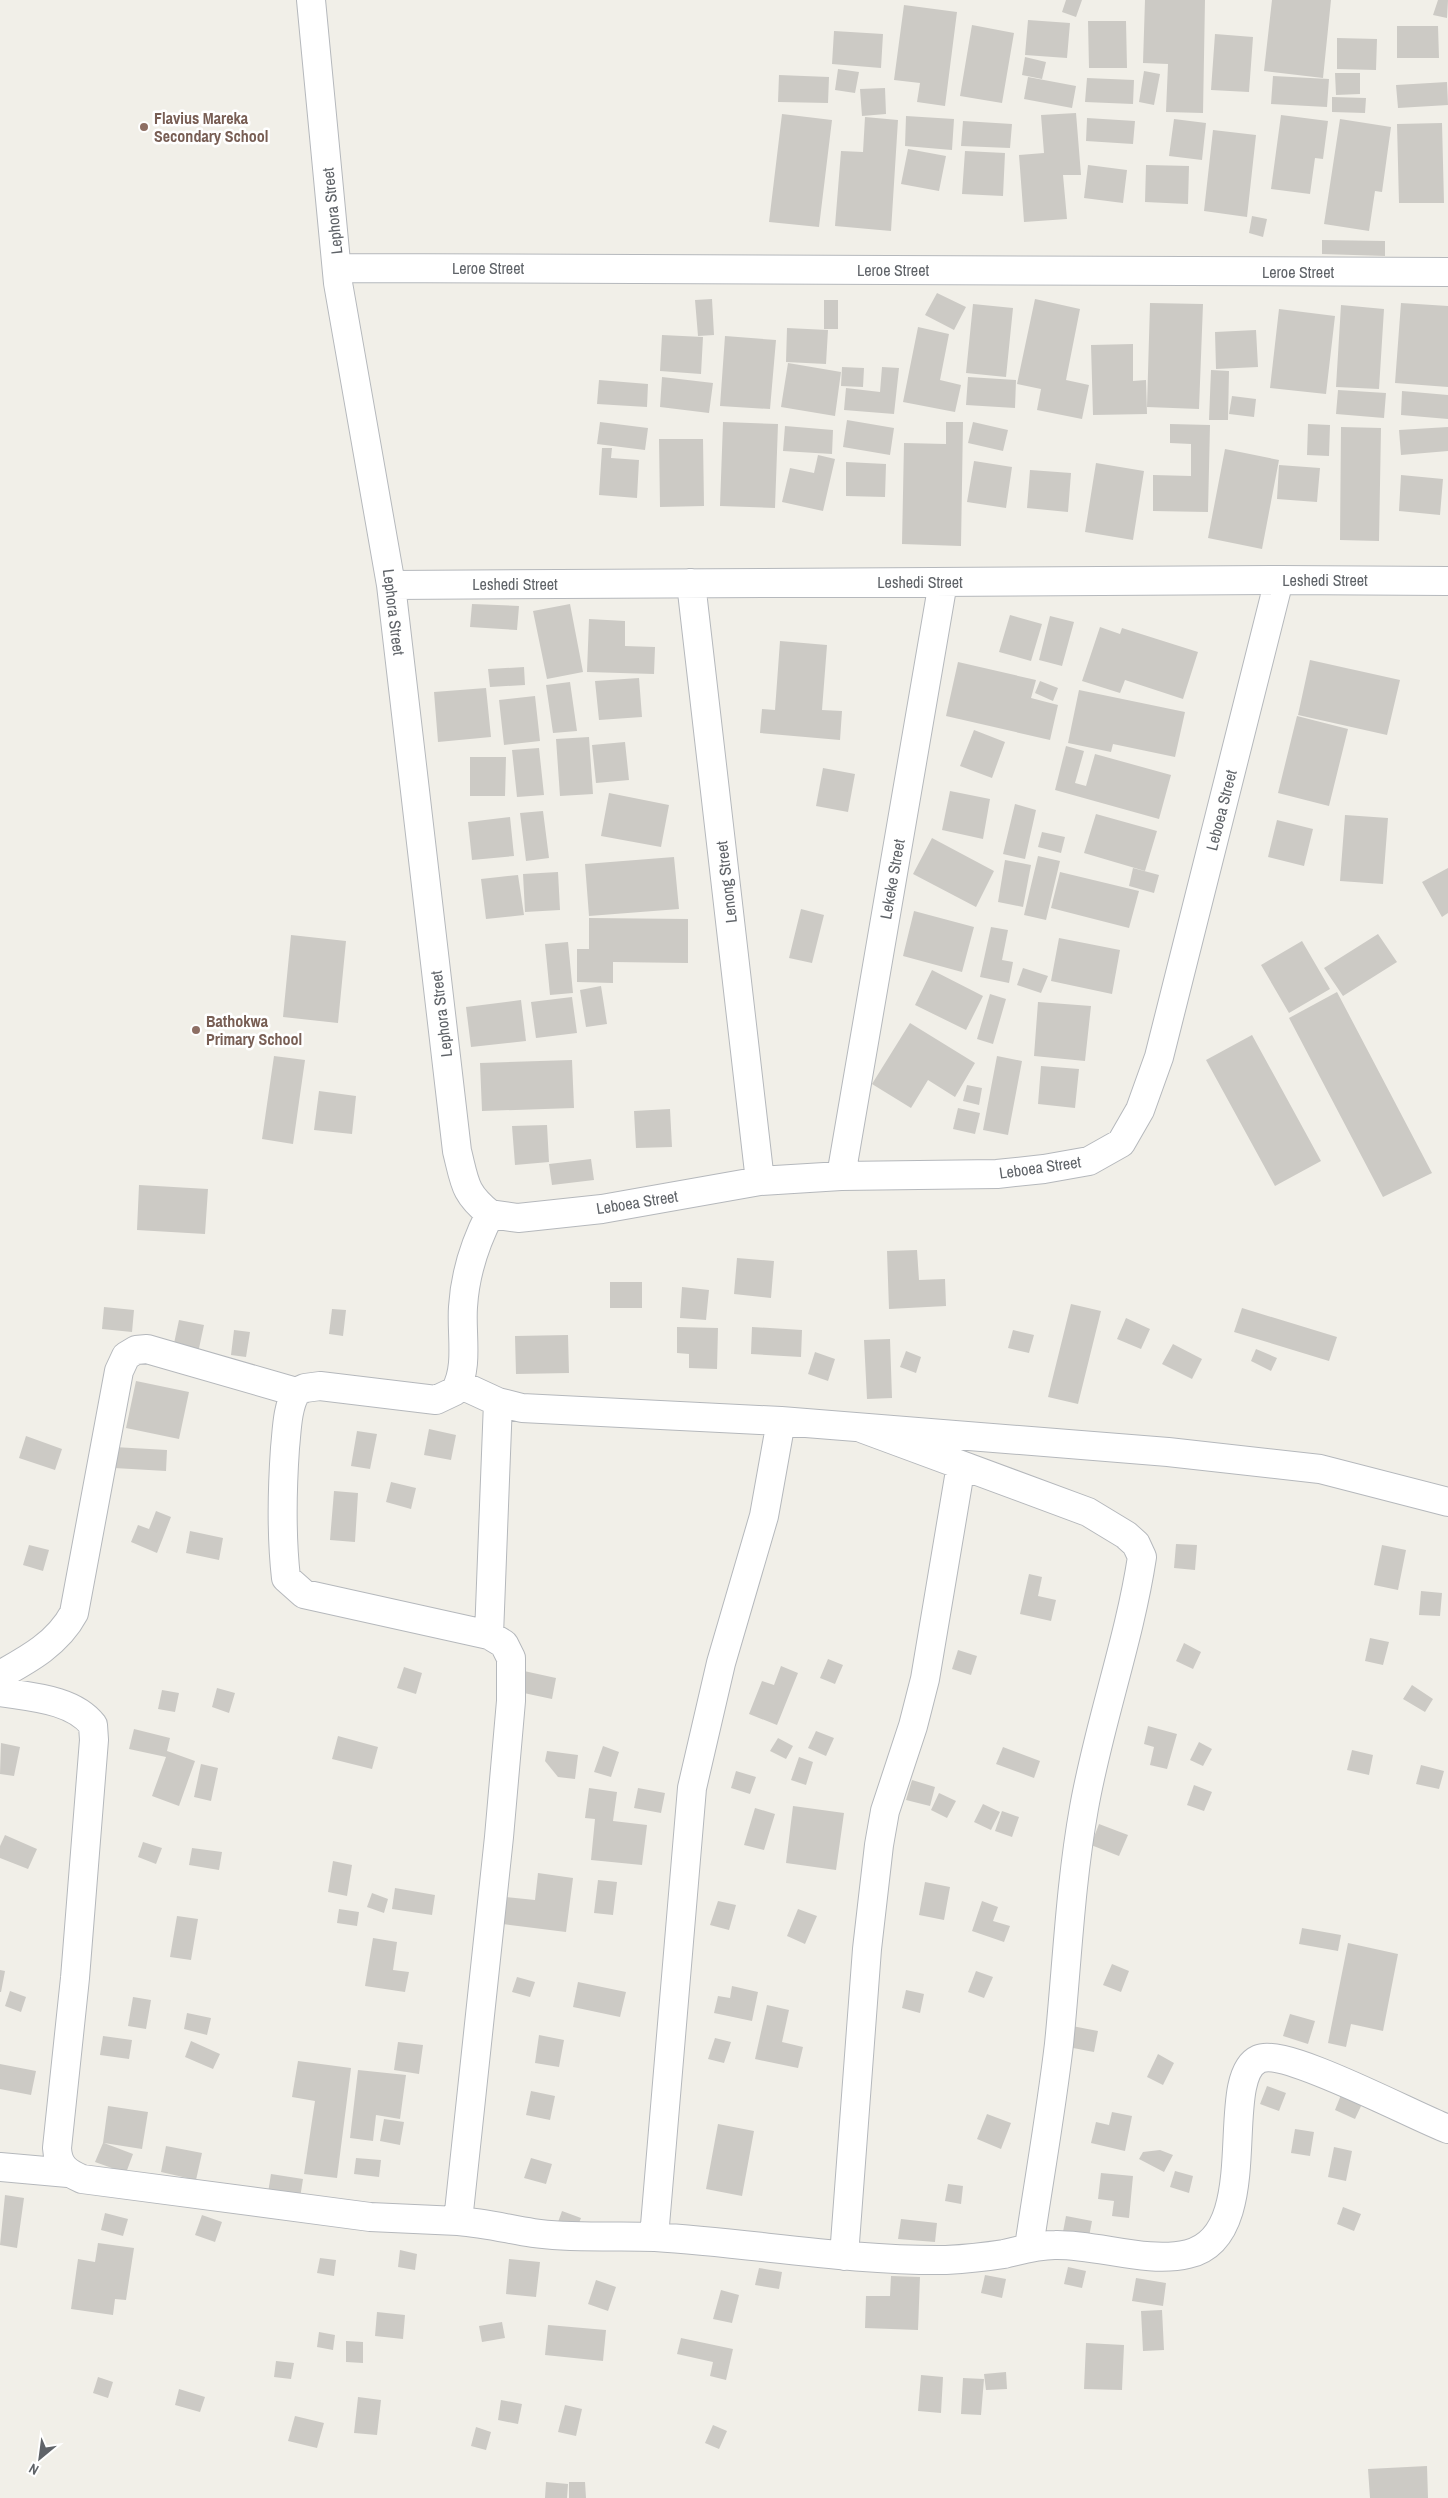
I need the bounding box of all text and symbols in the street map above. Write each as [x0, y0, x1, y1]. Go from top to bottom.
place label: Flavius Mareka Secondary School [154, 107, 268, 147]
marker: Flavius Mareka Secondary School [138, 121, 150, 133]
street label: Lephora Street [316, 166, 347, 255]
street label: Leroe Street [452, 257, 524, 279]
street label: Leroe Street [857, 259, 929, 281]
street label: Leroe Street [1262, 261, 1334, 283]
street label: Lephora Street [378, 568, 410, 657]
street label: Leshedi Street [1282, 569, 1368, 591]
street label: Leshedi Street [877, 571, 963, 593]
street label: Leshedi Street [472, 573, 558, 595]
street label: Leboea Street [1200, 767, 1242, 853]
street label: Lekeke Street [874, 837, 910, 921]
street label: Lenong Street [710, 839, 742, 924]
street label: Lephora Street [425, 969, 457, 1058]
place label: Bathokwa Primary School [206, 1010, 302, 1050]
marker: Bathokwa Primary School [190, 1024, 202, 1036]
street label: Leboea Street [998, 1150, 1083, 1184]
street label: Leboea Street [595, 1185, 680, 1219]
north arrow [15, 2433, 65, 2483]
text: N [26, 2459, 42, 2479]

